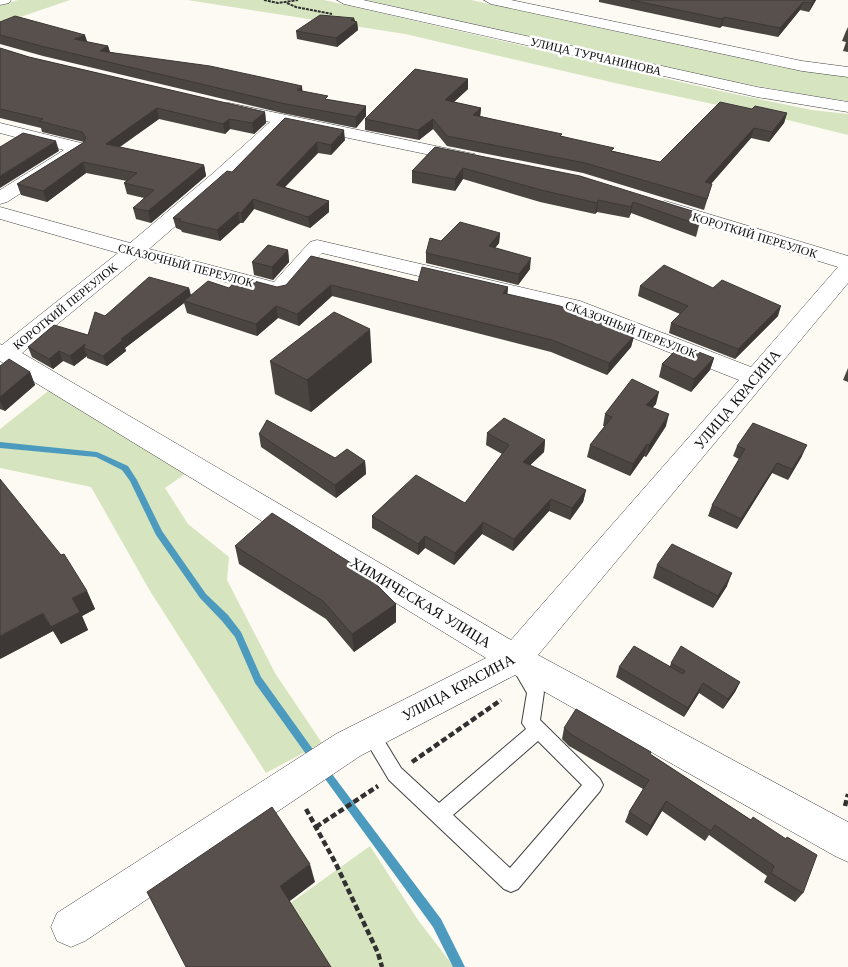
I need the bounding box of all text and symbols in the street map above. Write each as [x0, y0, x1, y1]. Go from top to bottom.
street label: УЛИЦА ТУРЧАНИНОВА [529, 34, 663, 78]
street label: КОРОТКИЙ ПЕРЕУЛОК [691, 209, 820, 261]
street label: СКАЗОЧНЫЙ ПЕРЕУЛОК [117, 240, 256, 291]
street label: КОРОТКИЙ ПЕРЕУЛОК [10, 259, 121, 353]
street label: СКАЗОЧНЫЙ ПЕРЕУЛОК [563, 297, 700, 361]
street label: УЛИЦА КРАСИНА [690, 345, 785, 453]
street label: ХИМИЧЕСКАЯ УЛИЦА [347, 552, 495, 652]
street label: УЛИЦА КРАСИНА [398, 649, 518, 725]

